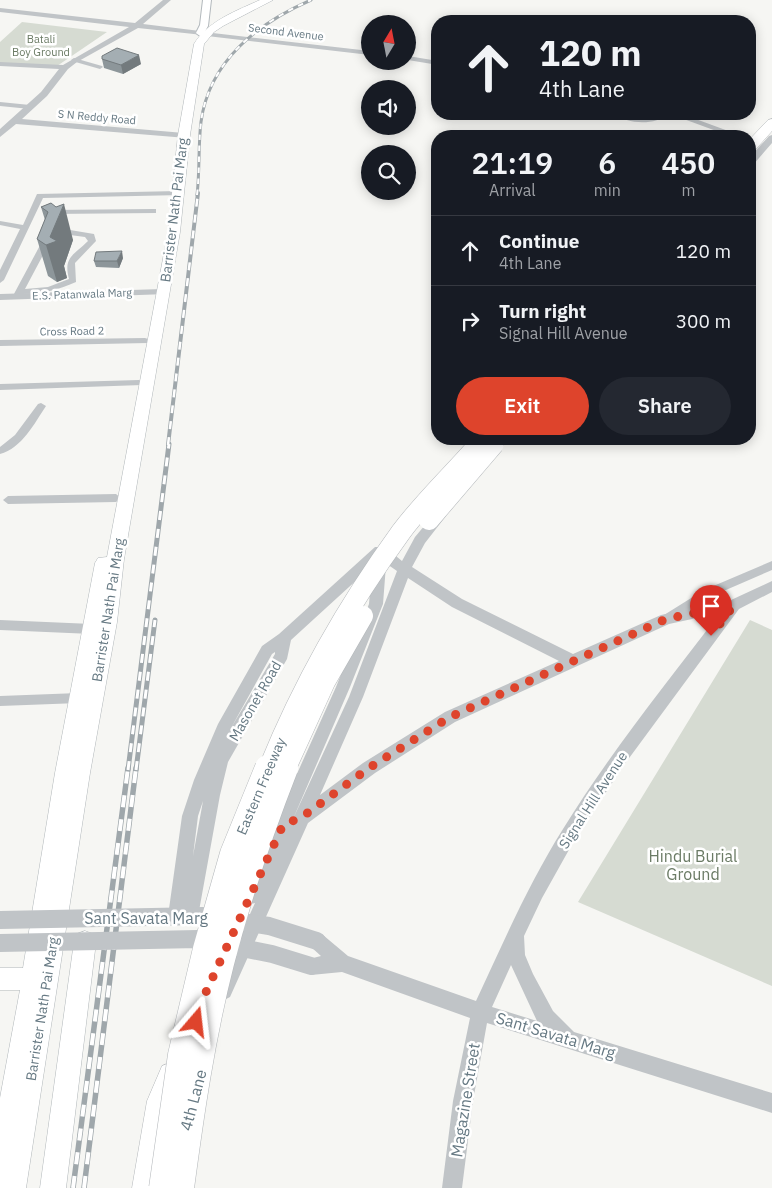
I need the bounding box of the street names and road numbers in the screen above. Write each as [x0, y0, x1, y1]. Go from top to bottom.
street label: Second Avenue [247, 20, 325, 44]
street label: S N Reddy Road [57, 107, 137, 127]
street label: Barrister Nath Pai Marg [156, 136, 192, 283]
street label: E.S. Patanwala Marg [32, 285, 132, 303]
street label: Cross Road 2 [40, 323, 104, 339]
street label: Barrister Nath Pai Marg [88, 536, 128, 683]
street label: Masonet Road [225, 658, 285, 744]
street label: Eastern Freeway [232, 735, 290, 837]
street label: Signal Hill Avenue [555, 748, 631, 852]
street label: Sant Savata Marg [84, 908, 208, 928]
street label: Barrister Nath Pai Marg [22, 935, 62, 1082]
street label: Sant Savata Marg [494, 1007, 619, 1063]
street label: Magazine Street [446, 1041, 484, 1159]
street label: 4th Lane [175, 1067, 211, 1133]

